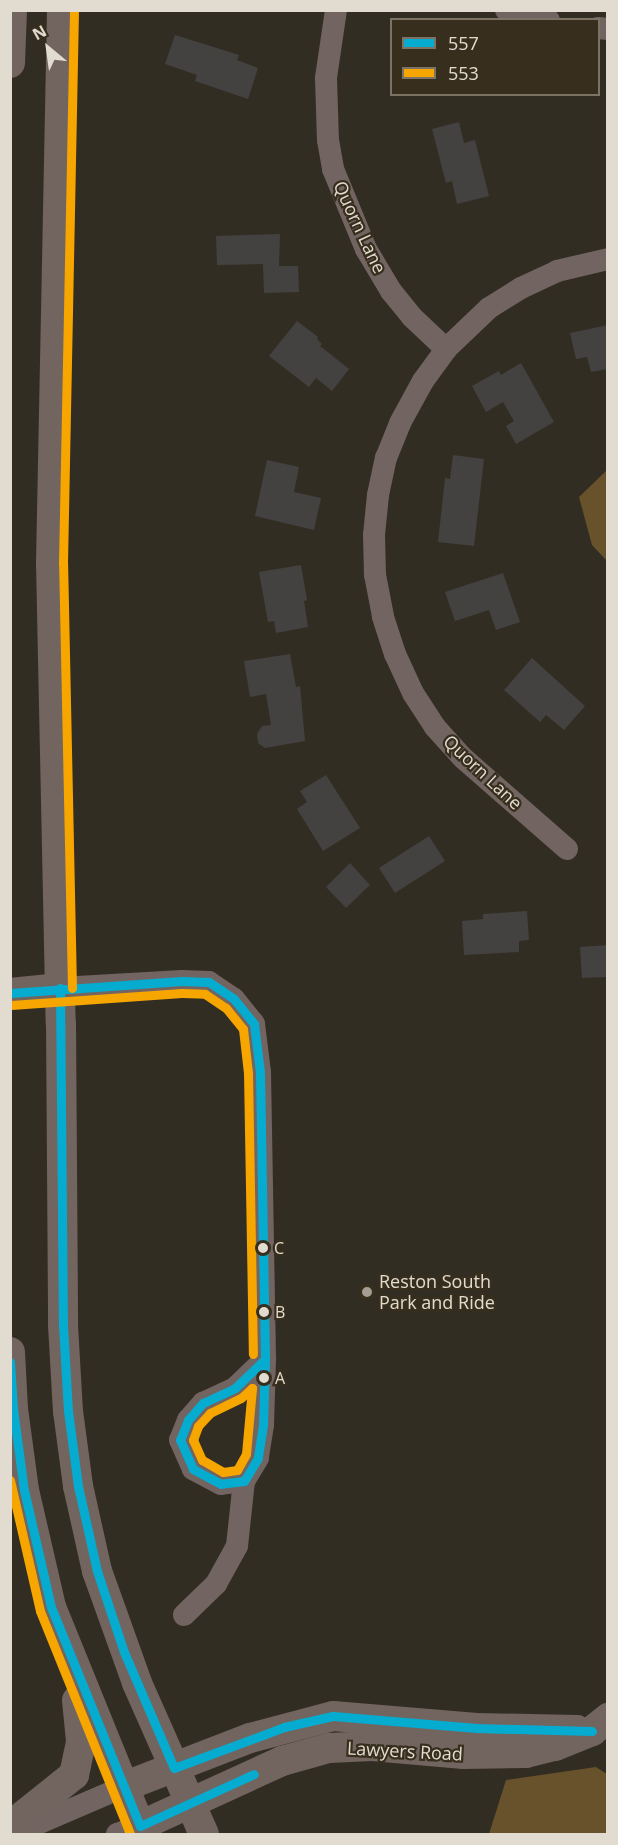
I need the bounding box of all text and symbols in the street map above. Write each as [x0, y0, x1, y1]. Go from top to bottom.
north arrow [18, 18, 78, 78]
legend [390, 18, 600, 96]
text: N [28, 19, 50, 45]
text: 557 [448, 31, 479, 55]
text: 553 [448, 61, 479, 85]
street label: Quorn Lane [329, 177, 391, 277]
street label: Quorn Lane [439, 730, 527, 814]
place label: C [274, 1238, 284, 1258]
marker: C [257, 1242, 269, 1254]
place label: Reston South Park and Ride [379, 1271, 495, 1314]
marker: Reston South Park and Ride [360, 1285, 374, 1299]
place label: B [275, 1302, 285, 1322]
marker: B [258, 1306, 270, 1318]
place label: A [275, 1368, 285, 1388]
marker: A [258, 1372, 270, 1384]
street label: Lawyers Road [346, 1737, 464, 1765]

